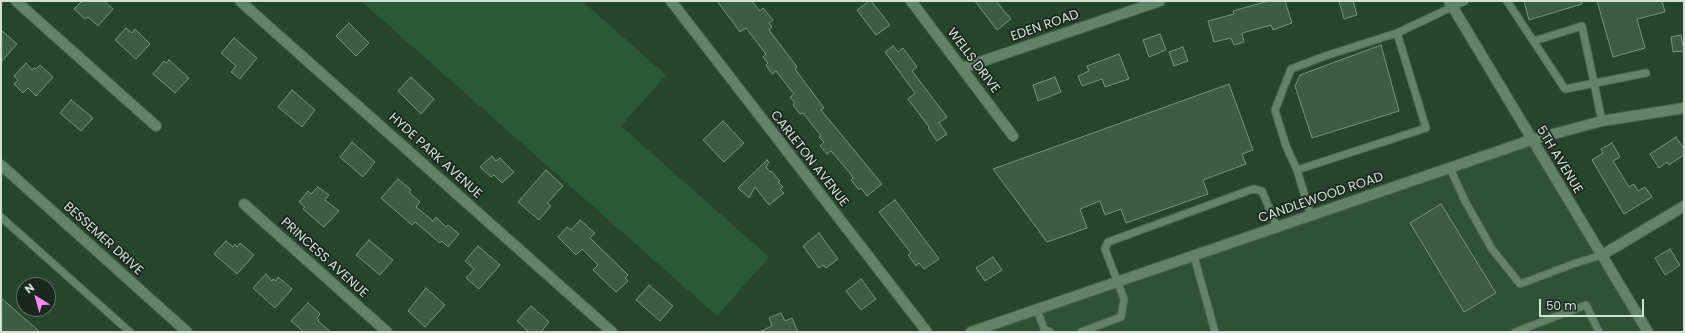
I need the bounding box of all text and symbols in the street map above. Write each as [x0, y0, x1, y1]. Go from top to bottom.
street label: EDEN ROAD [1009, 7, 1081, 45]
street label: WELLS DRIVE [943, 25, 1003, 97]
street label: CARLETON AVENUE [767, 108, 851, 210]
street label: HYDE PARK AVENUE [385, 110, 485, 202]
street label: 5TH AVENUE [1533, 123, 1585, 197]
street label: CANDLEWOOD ROAD [1256, 169, 1386, 227]
street label: BESSEMER DRIVE [60, 199, 146, 279]
street label: PRINCESS AVENUE [277, 215, 371, 301]
north arrow [16, 277, 56, 317]
text: N [21, 279, 38, 297]
scale bar [1541, 291, 1646, 317]
text: 50 m [1546, 297, 1577, 314]

